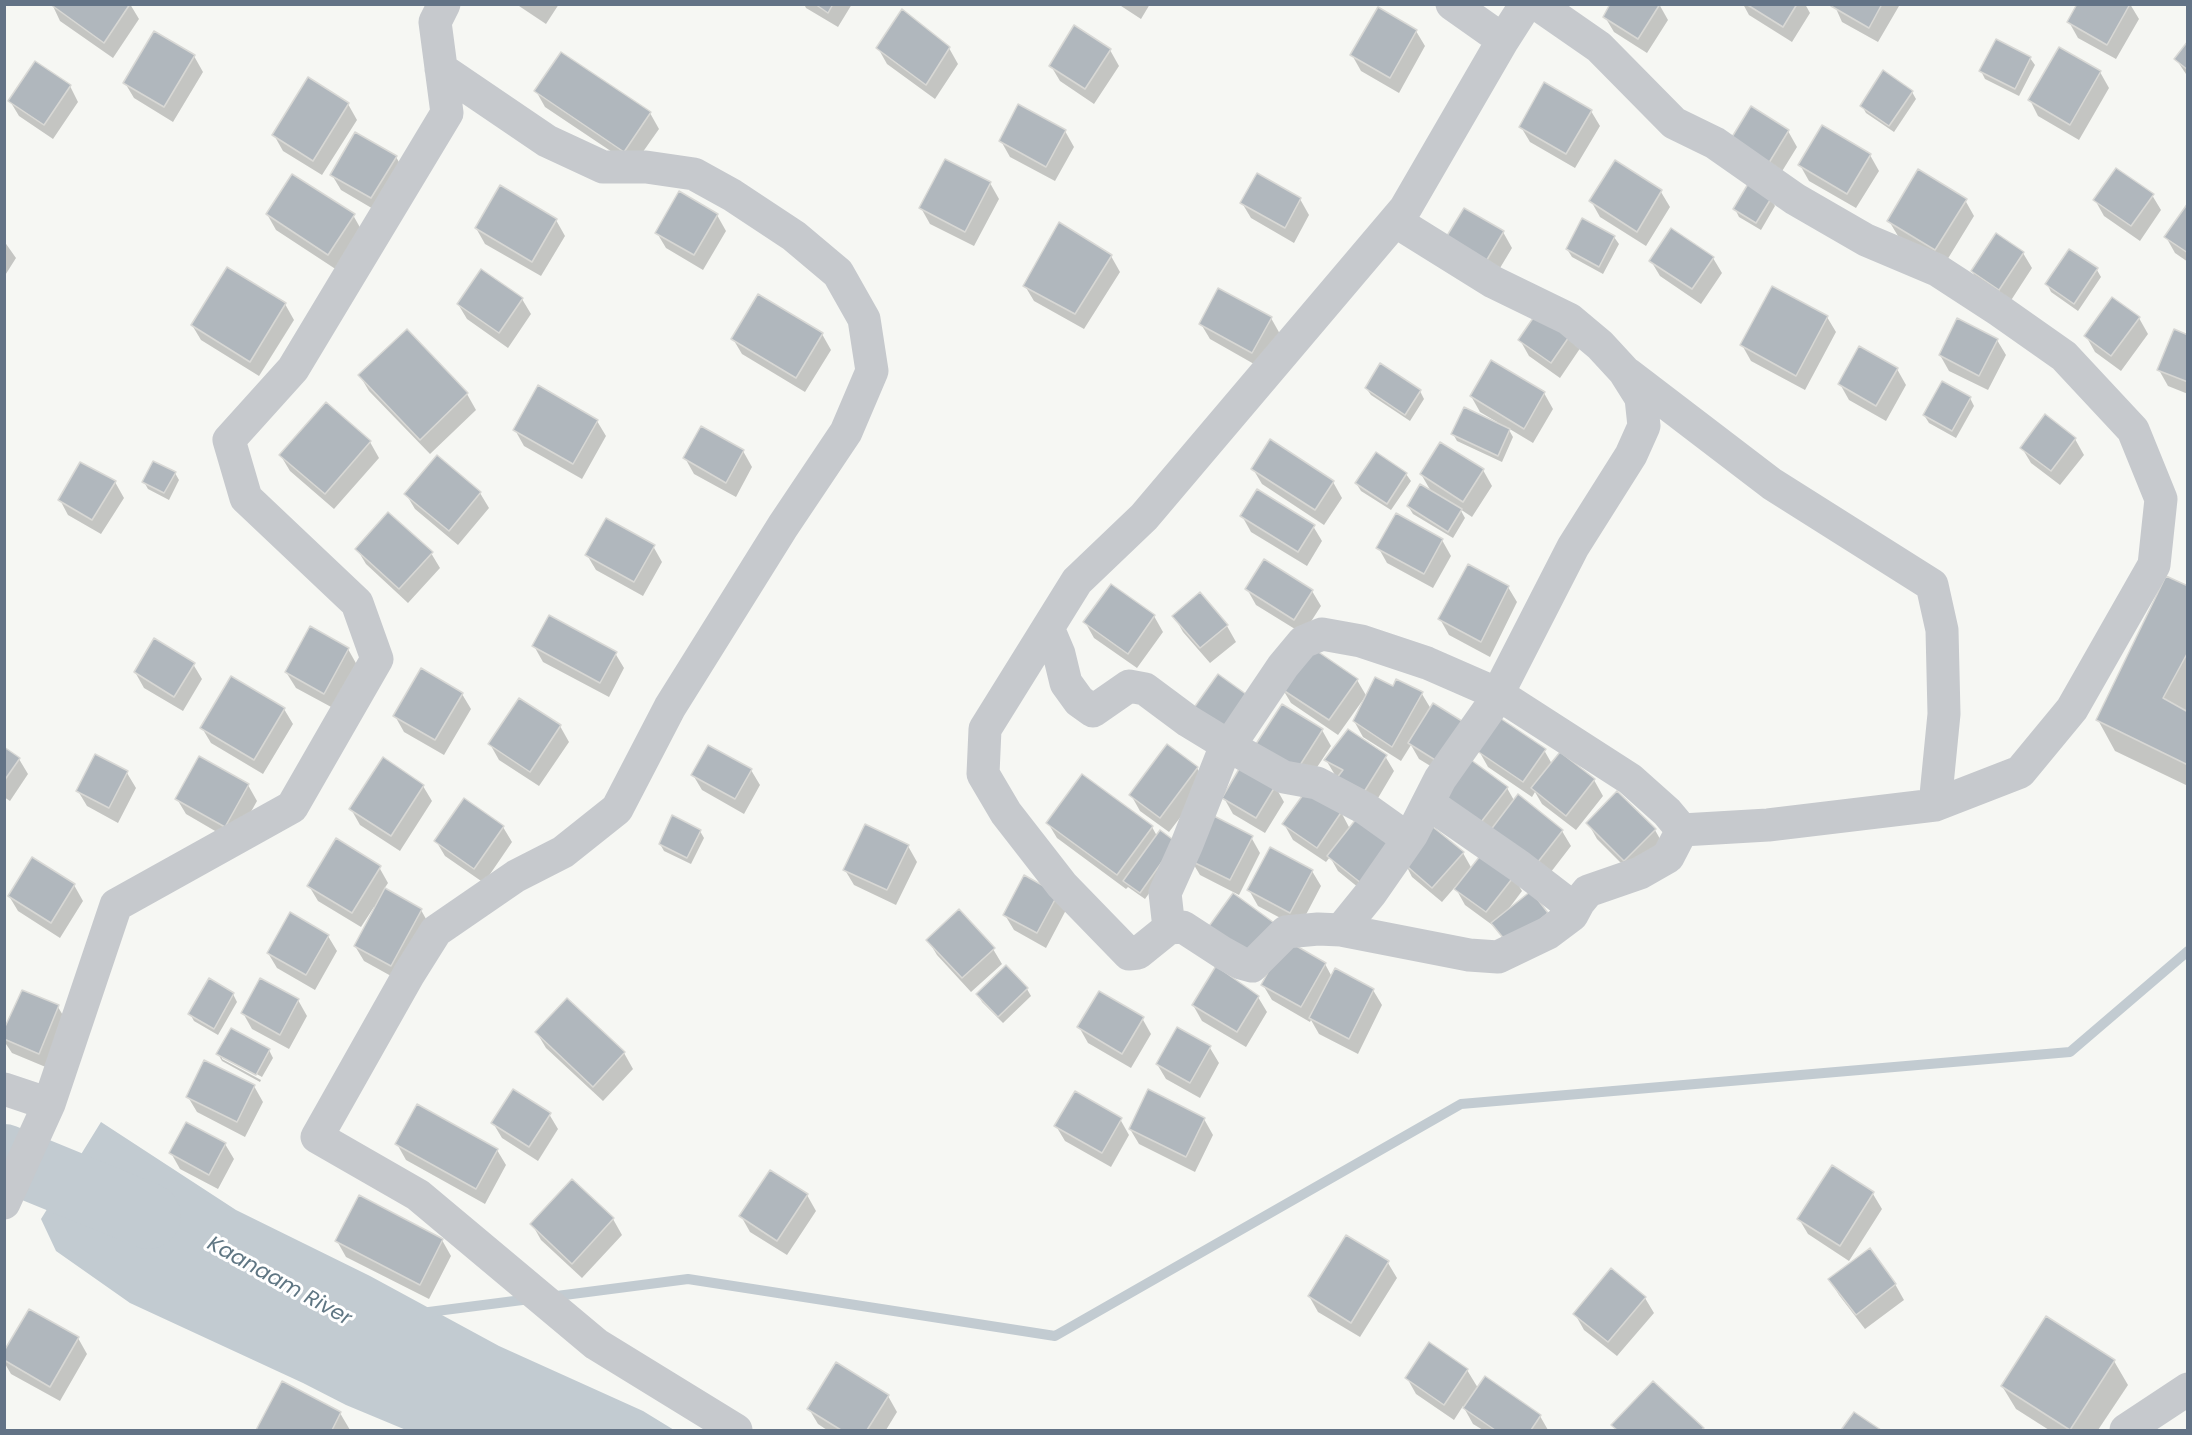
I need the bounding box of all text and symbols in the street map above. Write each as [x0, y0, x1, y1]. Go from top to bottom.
water label: Kaanaam River [202, 1232, 356, 1332]

